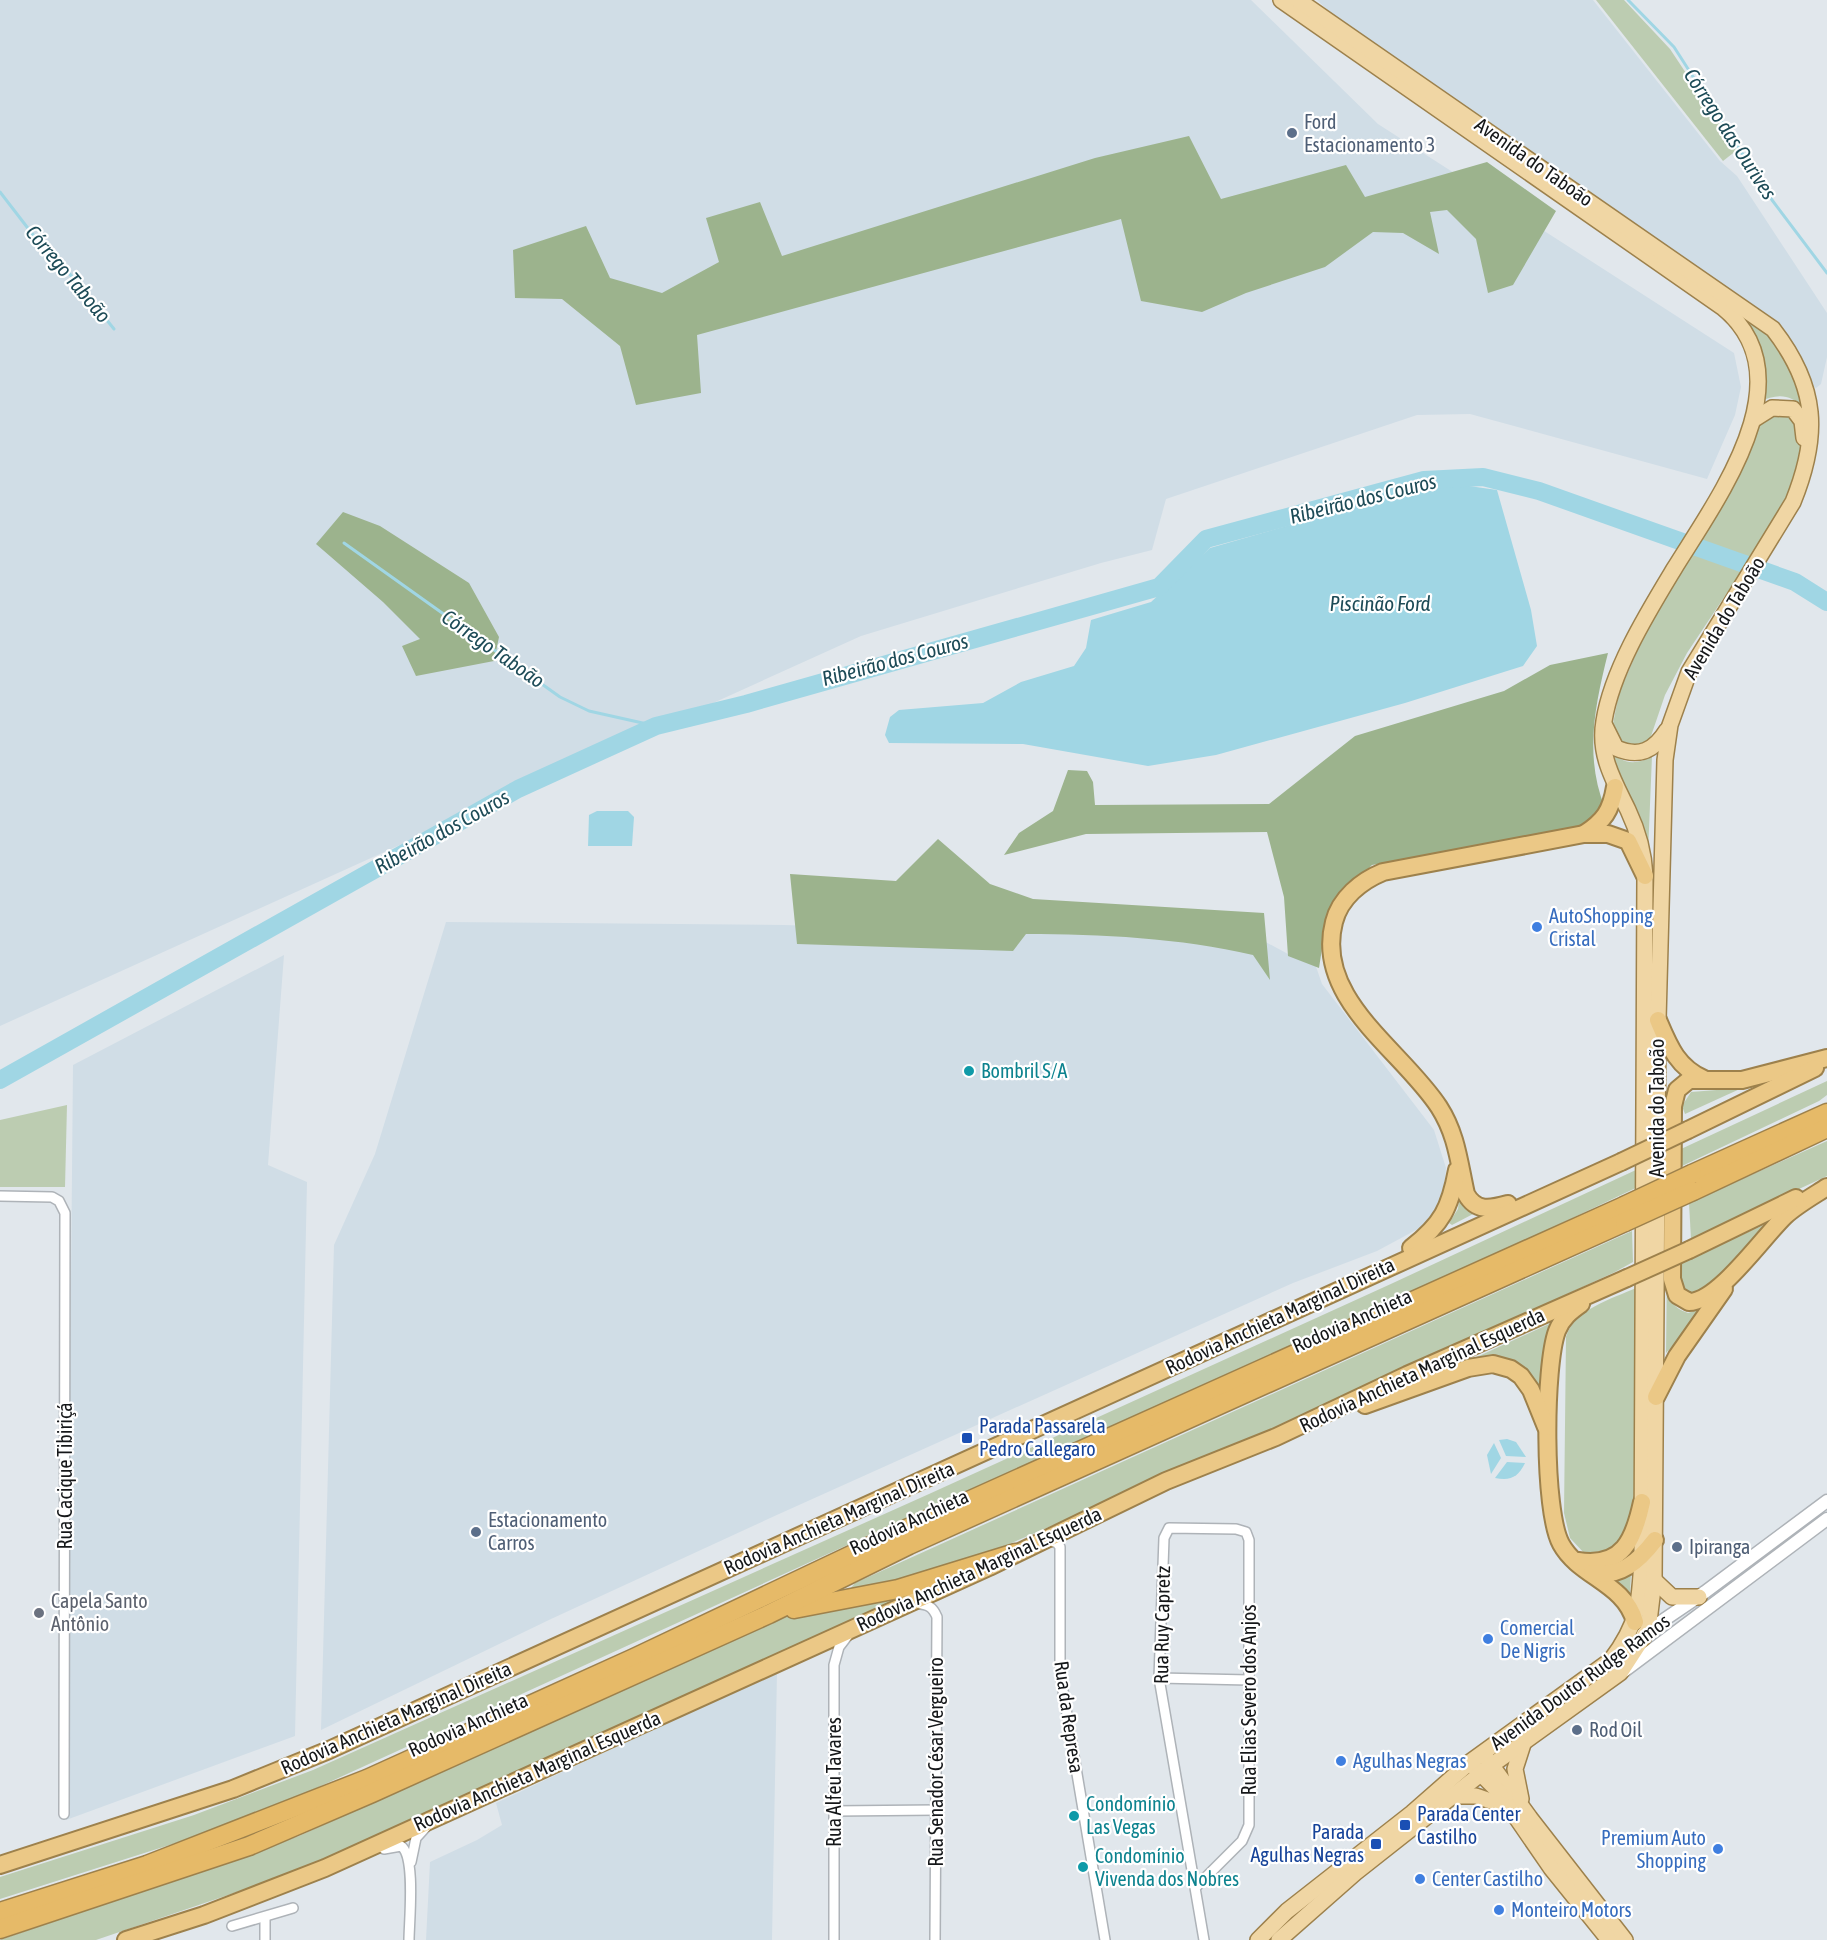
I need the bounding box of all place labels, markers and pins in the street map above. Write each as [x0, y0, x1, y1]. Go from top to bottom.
place label: Ford Estacionamento 3 [1304, 110, 1435, 156]
marker: Ford Estacionamento 3 [1285, 126, 1299, 140]
place label: AutoShopping Cristal [1549, 904, 1653, 950]
marker: AutoShopping Cristal [1530, 920, 1544, 934]
place label: Bombril S/A [981, 1059, 1067, 1082]
marker: Bombril S/A [962, 1064, 976, 1078]
place label: Parada Passarela Pedro Callegaro [979, 1414, 1106, 1460]
marker: Parada Passarela Pedro Callegaro [960, 1431, 974, 1445]
place label: Estacionamento Carros [488, 1508, 607, 1554]
marker: Estacionamento Carros [469, 1525, 483, 1539]
place label: Ipiranga [1689, 1535, 1750, 1558]
marker: Ipiranga [1670, 1540, 1684, 1554]
place label: Capela Santo Antônio [51, 1589, 148, 1635]
marker: Capela Santo Antônio [32, 1606, 46, 1620]
place label: Comercial De Nigris [1500, 1616, 1575, 1662]
marker: Comercial De Nigris [1481, 1632, 1495, 1646]
place label: Rod Oil [1589, 1718, 1643, 1741]
marker: Rod Oil [1570, 1723, 1584, 1737]
place label: Agulhas Negras [1353, 1749, 1467, 1772]
marker: Agulhas Negras [1334, 1754, 1348, 1768]
place label: Condomínio Las Vegas [1086, 1792, 1176, 1838]
place label: Parada Center Castilho [1417, 1802, 1521, 1848]
marker: Condomínio Las Vegas [1067, 1809, 1081, 1823]
marker: Parada Center Castilho [1398, 1818, 1412, 1832]
place label: Parada Agulhas Negras [1251, 1820, 1364, 1866]
place label: Premium Auto Shopping [1601, 1826, 1706, 1872]
marker: Parada Agulhas Negras [1369, 1837, 1383, 1851]
marker: Premium Auto Shopping [1711, 1842, 1725, 1856]
place label: Condomínio Vivenda dos Nobres [1095, 1844, 1239, 1890]
marker: Condomínio Vivenda dos Nobres [1076, 1860, 1090, 1874]
place label: Center Castilho [1432, 1867, 1543, 1890]
marker: Center Castilho [1413, 1872, 1427, 1886]
place label: Monteiro Motors [1511, 1898, 1632, 1921]
marker: Monteiro Motors [1492, 1903, 1506, 1917]

